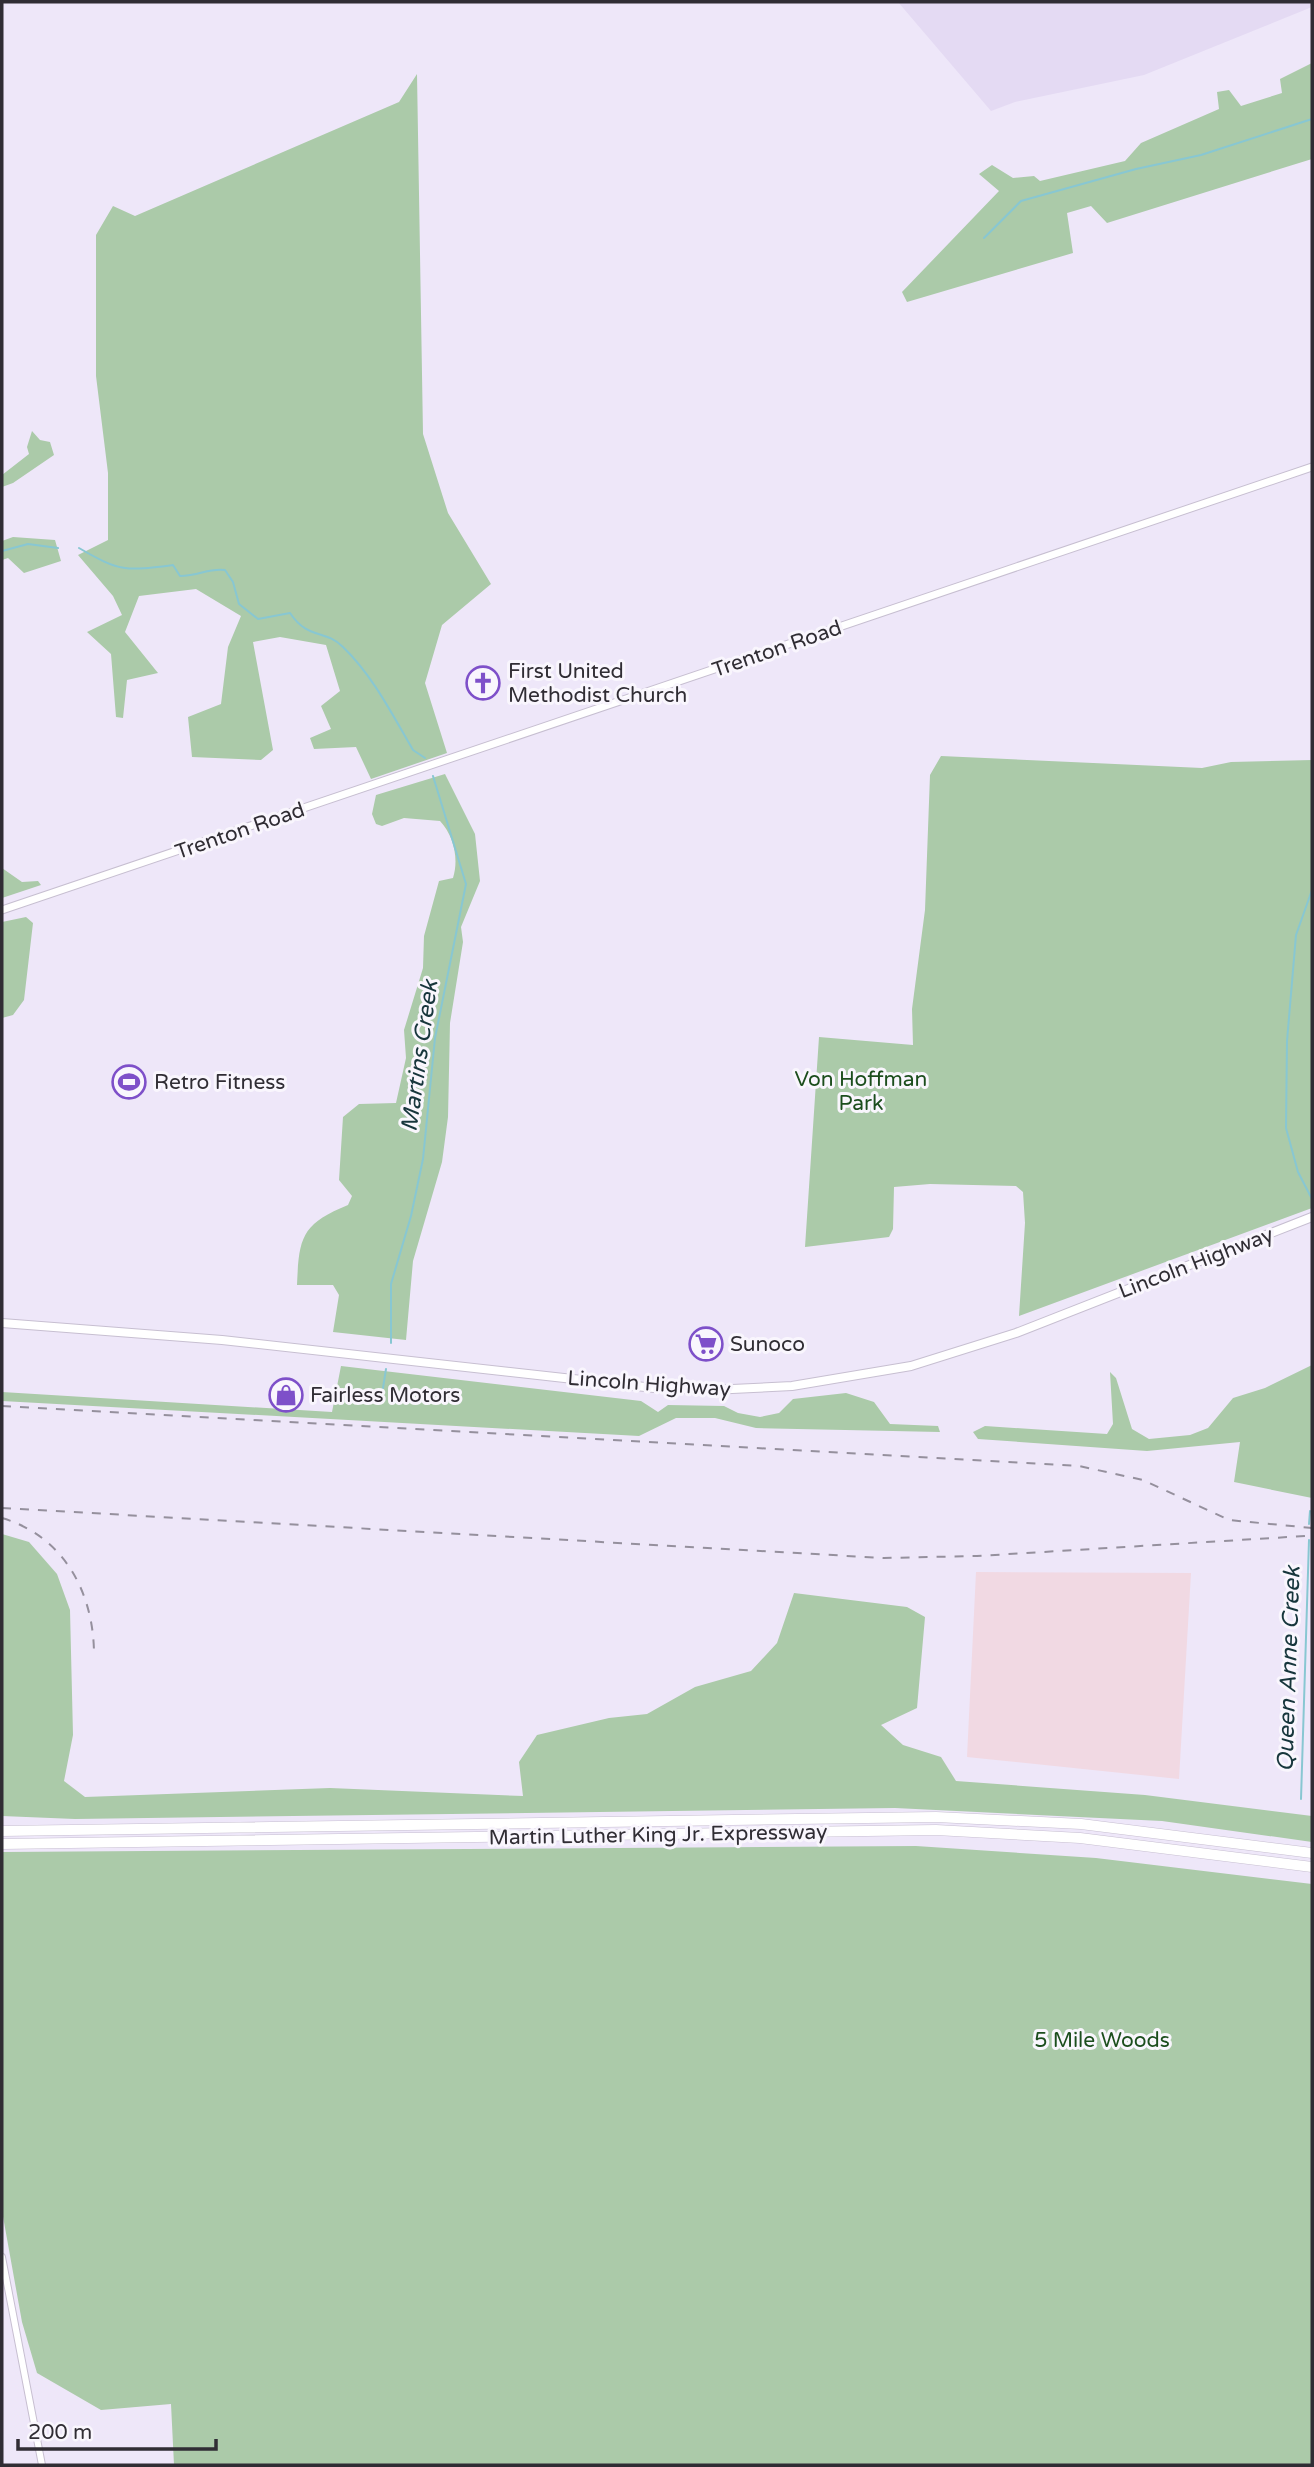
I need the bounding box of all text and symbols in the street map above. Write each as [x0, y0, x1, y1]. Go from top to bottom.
street label: Trenton Road [709, 615, 845, 683]
place label: First United Methodist Church [508, 659, 687, 708]
church icon: First United Methodist Church [464, 664, 502, 702]
street label: Trenton Road [172, 797, 308, 865]
water label: Martins Creek [396, 977, 445, 1133]
sports icon: Retro Fitness [110, 1063, 148, 1101]
park label: Von Hoffman Park [795, 1067, 927, 1116]
place label: Retro Fitness [154, 1070, 285, 1095]
street label: Lincoln Highway [1115, 1222, 1277, 1304]
supermarket icon: Sunoco [687, 1325, 725, 1363]
place label: Sunoco [730, 1332, 805, 1357]
street label: Lincoln Highway [567, 1366, 731, 1402]
shop icon: Fairless Motors [267, 1376, 305, 1414]
place label: Fairless Motors [310, 1383, 460, 1408]
water label: Queen Anne Creek [1271, 1564, 1307, 1772]
street label: Martin Luther King Jr. Expressway [488, 1820, 828, 1850]
park label: 5 Mile Woods [1034, 2028, 1170, 2053]
scale bar [18, 2408, 215, 2452]
text: 200 m [28, 2420, 92, 2445]

